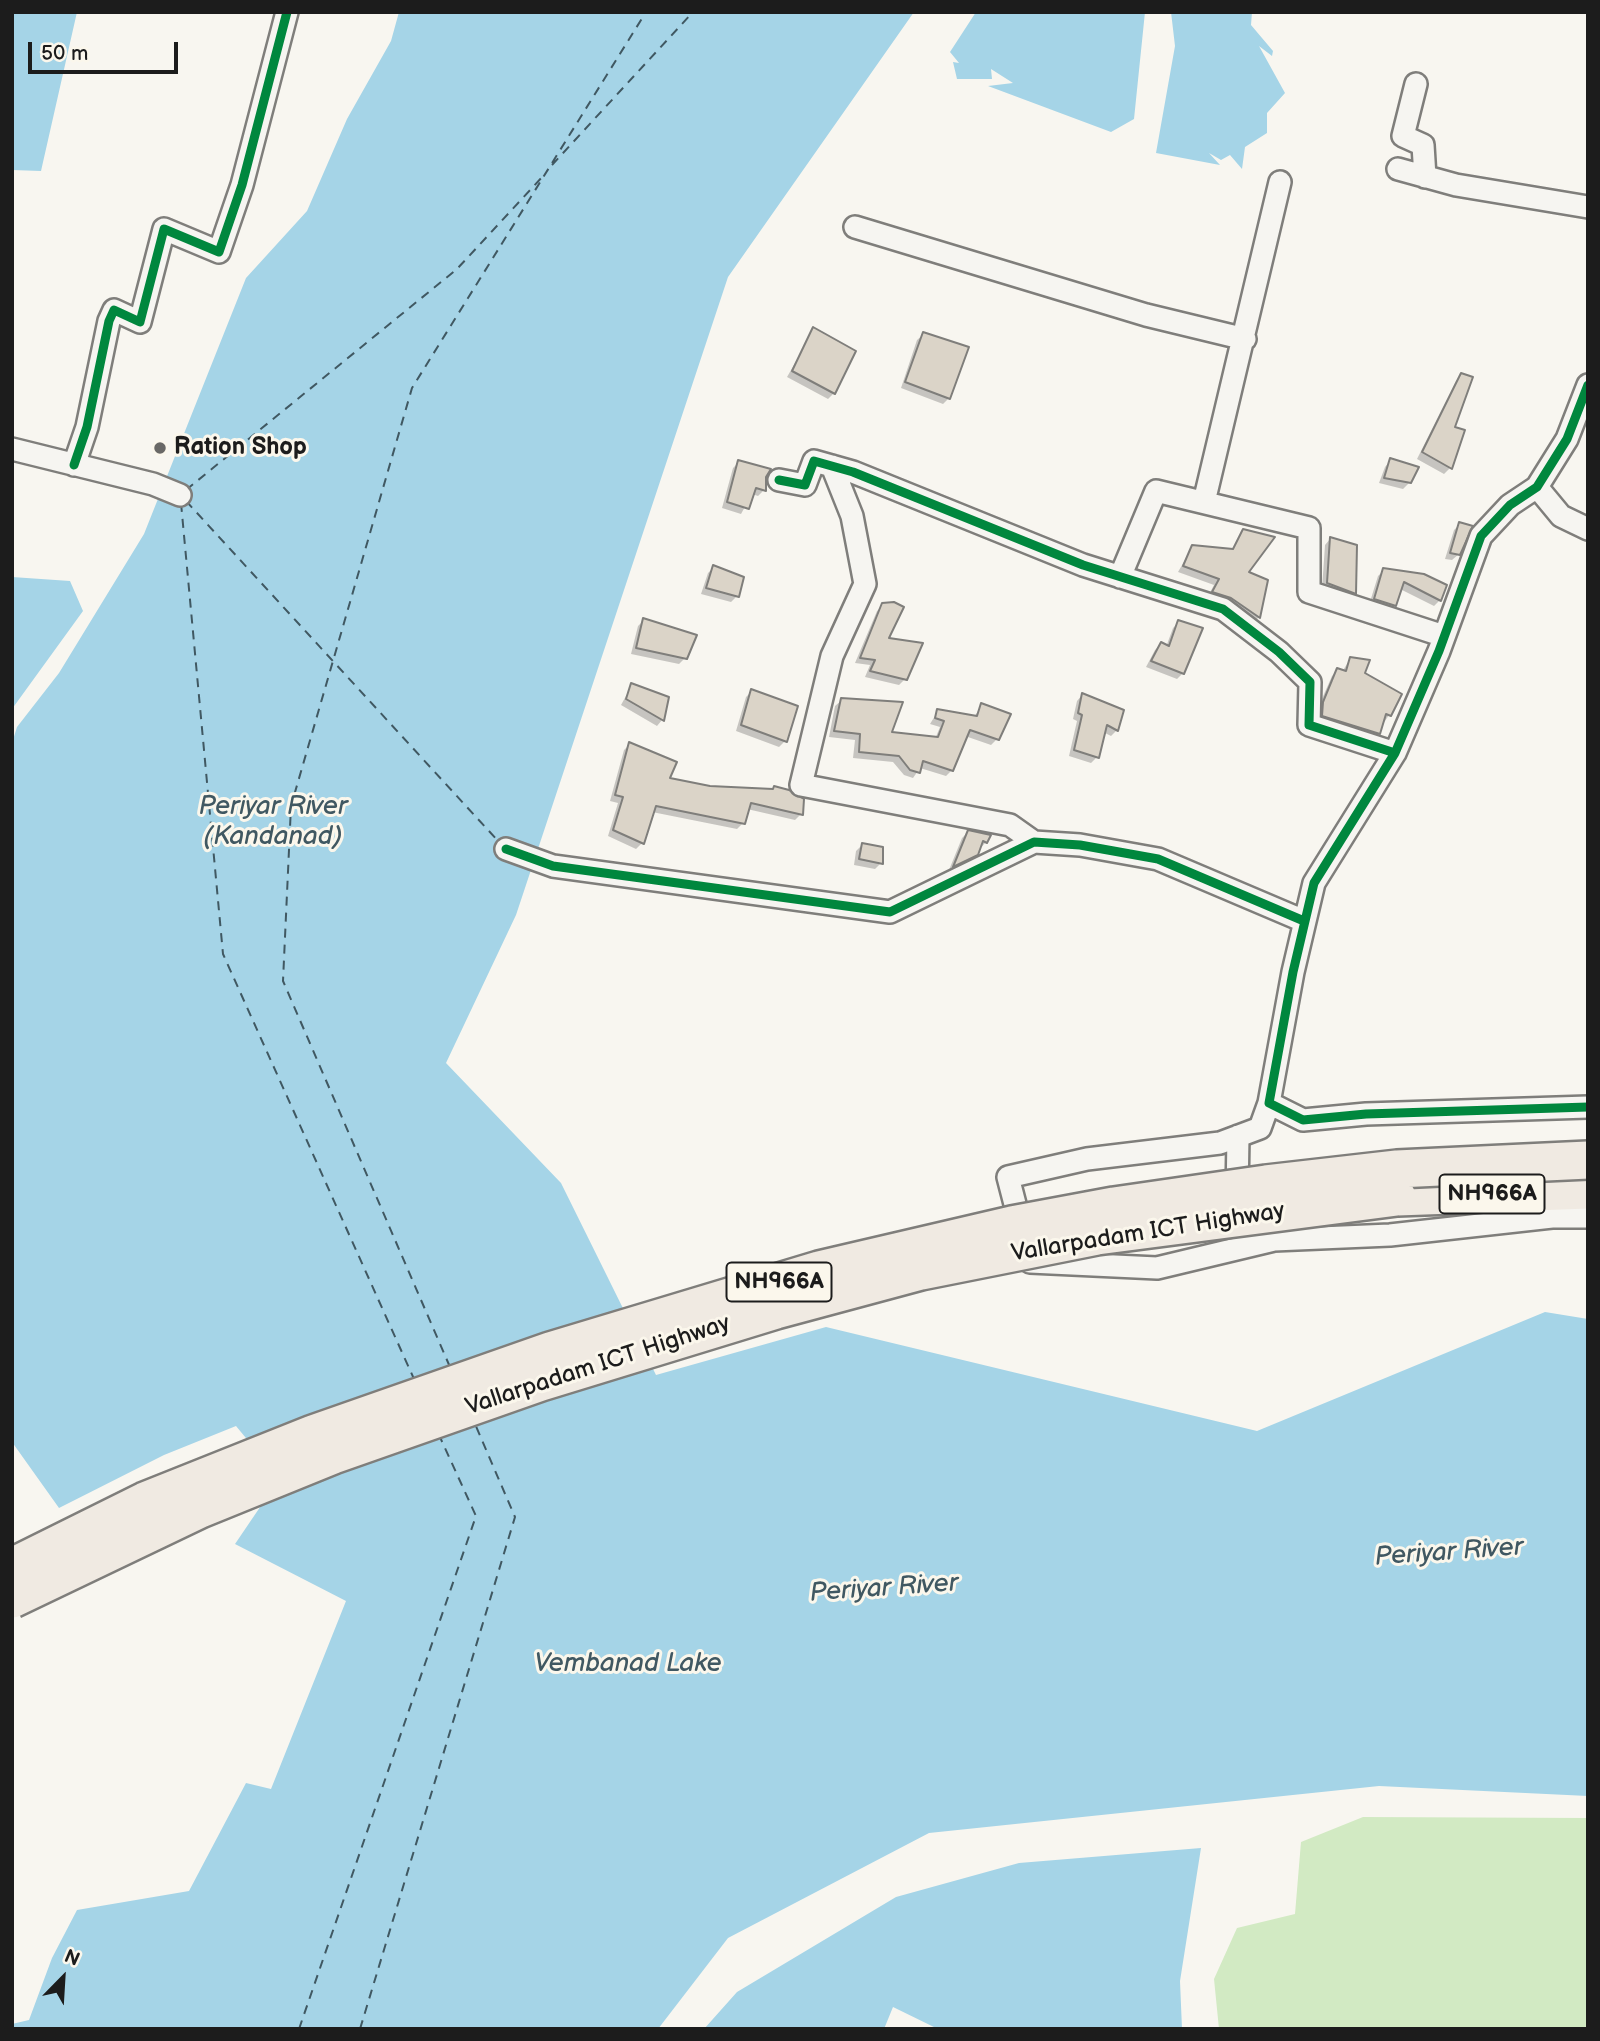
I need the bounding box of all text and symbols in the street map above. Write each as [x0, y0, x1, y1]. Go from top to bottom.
scale bar [32, 28, 182, 72]
text: 50 m [41, 41, 88, 66]
place label: Ration Shop [174, 434, 307, 462]
marker: Ration Shop [152, 440, 168, 456]
water label: Periyar River (Kandanad) [199, 791, 347, 852]
road number: NH966A [1440, 1175, 1544, 1214]
street label: Vallarpadam ICT Highway [1009, 1197, 1287, 1269]
road number: NH966A [726, 1262, 832, 1302]
street label: Vallarpadam ICT Highway [462, 1310, 734, 1422]
water label: Periyar River [1374, 1532, 1524, 1574]
water label: Periyar River [809, 1568, 959, 1610]
water label: Vembanad Lake [534, 1648, 722, 1680]
north arrow [28, 1943, 98, 2013]
text: N [61, 1945, 83, 1972]

